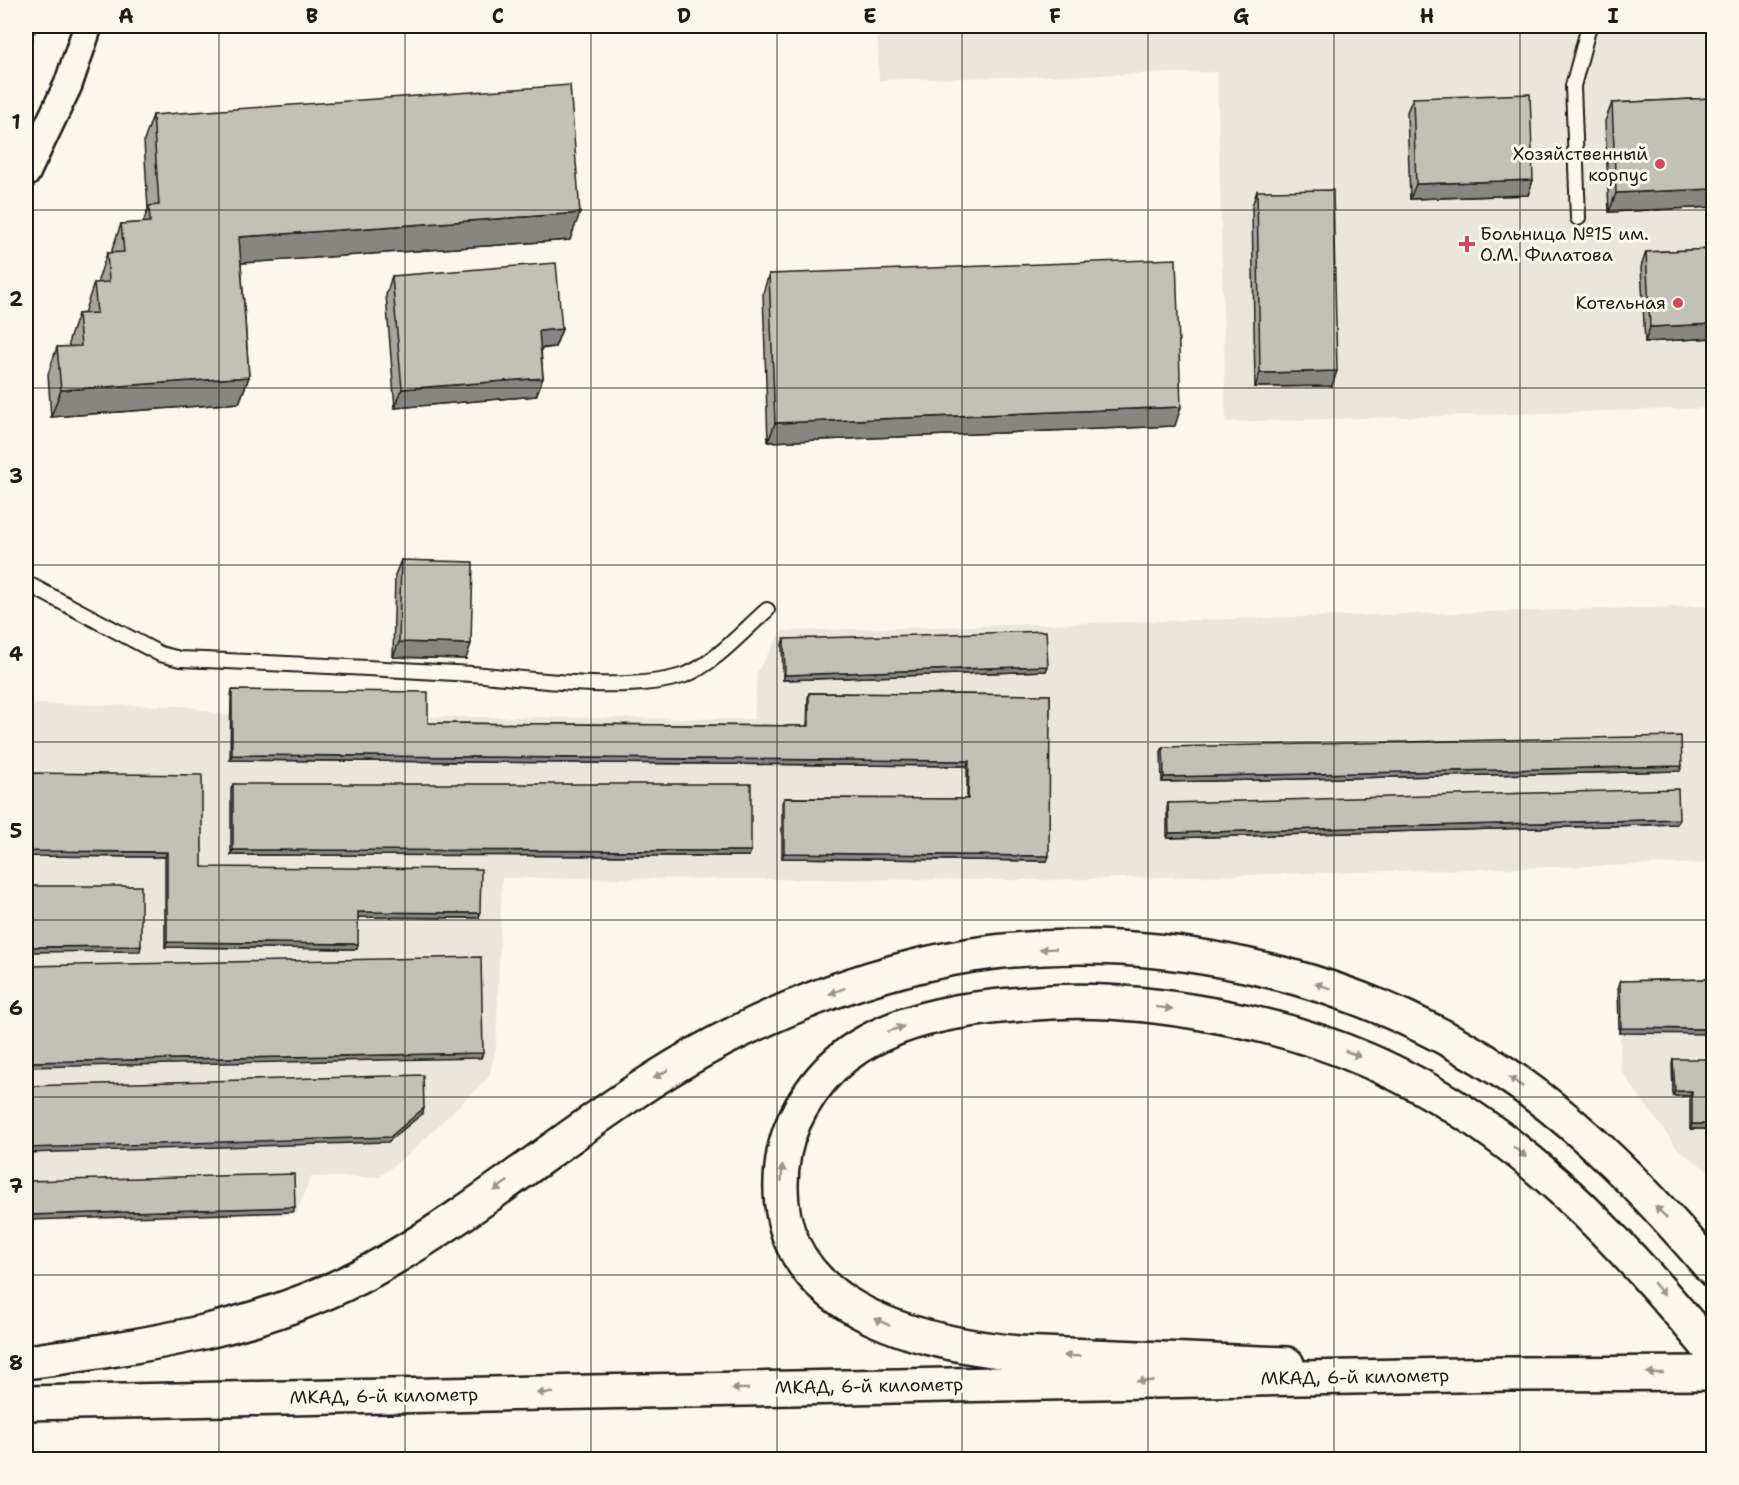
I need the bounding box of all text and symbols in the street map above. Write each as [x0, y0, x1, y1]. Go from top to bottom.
text: A [118, 3, 134, 29]
text: B [306, 3, 318, 29]
text: C [492, 3, 504, 29]
text: D [677, 3, 691, 29]
text: E [863, 3, 877, 29]
text: F [1049, 3, 1061, 29]
text: G [1233, 3, 1249, 29]
text: H [1420, 3, 1434, 29]
text: I [1607, 3, 1619, 29]
text: 1 [11, 109, 21, 135]
place label: Хозяйственный корпус [1513, 142, 1648, 187]
marker: Хозяйственный корпус [1653, 157, 1667, 171]
place label: Больница №15 им. О.М. Филатова [1480, 222, 1649, 267]
marker: Больница №15 им. О.М. Филатова [1458, 235, 1476, 253]
text: 2 [9, 286, 23, 312]
place label: Котельная [1575, 291, 1666, 315]
marker: Котельная [1671, 296, 1685, 310]
text: 3 [9, 463, 23, 489]
text: 4 [9, 641, 23, 667]
text: 5 [10, 818, 22, 844]
one-way arrow [1038, 945, 1057, 954]
one-way arrow [1314, 981, 1332, 990]
one-way arrow [828, 986, 846, 996]
text: 6 [9, 995, 23, 1021]
one-way arrow [1155, 1003, 1174, 1012]
one-way arrow [887, 1024, 905, 1034]
one-way arrow [1344, 1049, 1362, 1059]
one-way arrow [653, 1069, 669, 1080]
one-way arrow [1508, 1076, 1523, 1088]
one-way arrow [1512, 1146, 1528, 1159]
one-way arrow [777, 1163, 787, 1182]
text: 7 [9, 1173, 23, 1199]
one-way arrow [494, 1180, 510, 1192]
one-way arrow [1654, 1204, 1668, 1219]
one-way arrow [1652, 1281, 1665, 1296]
one-way arrow [873, 1317, 890, 1326]
text: 8 [9, 1350, 23, 1376]
one-way arrow [1062, 1351, 1081, 1360]
street label: МКАД, 6-й километр [1260, 1363, 1450, 1391]
one-way arrow [1646, 1368, 1665, 1378]
street label: МКАД, 6-й километр [774, 1372, 964, 1400]
one-way arrow [1136, 1376, 1155, 1385]
street label: МКАД, 6-й километр [289, 1382, 479, 1410]
one-way arrow [731, 1384, 750, 1393]
one-way arrow [536, 1388, 555, 1397]

